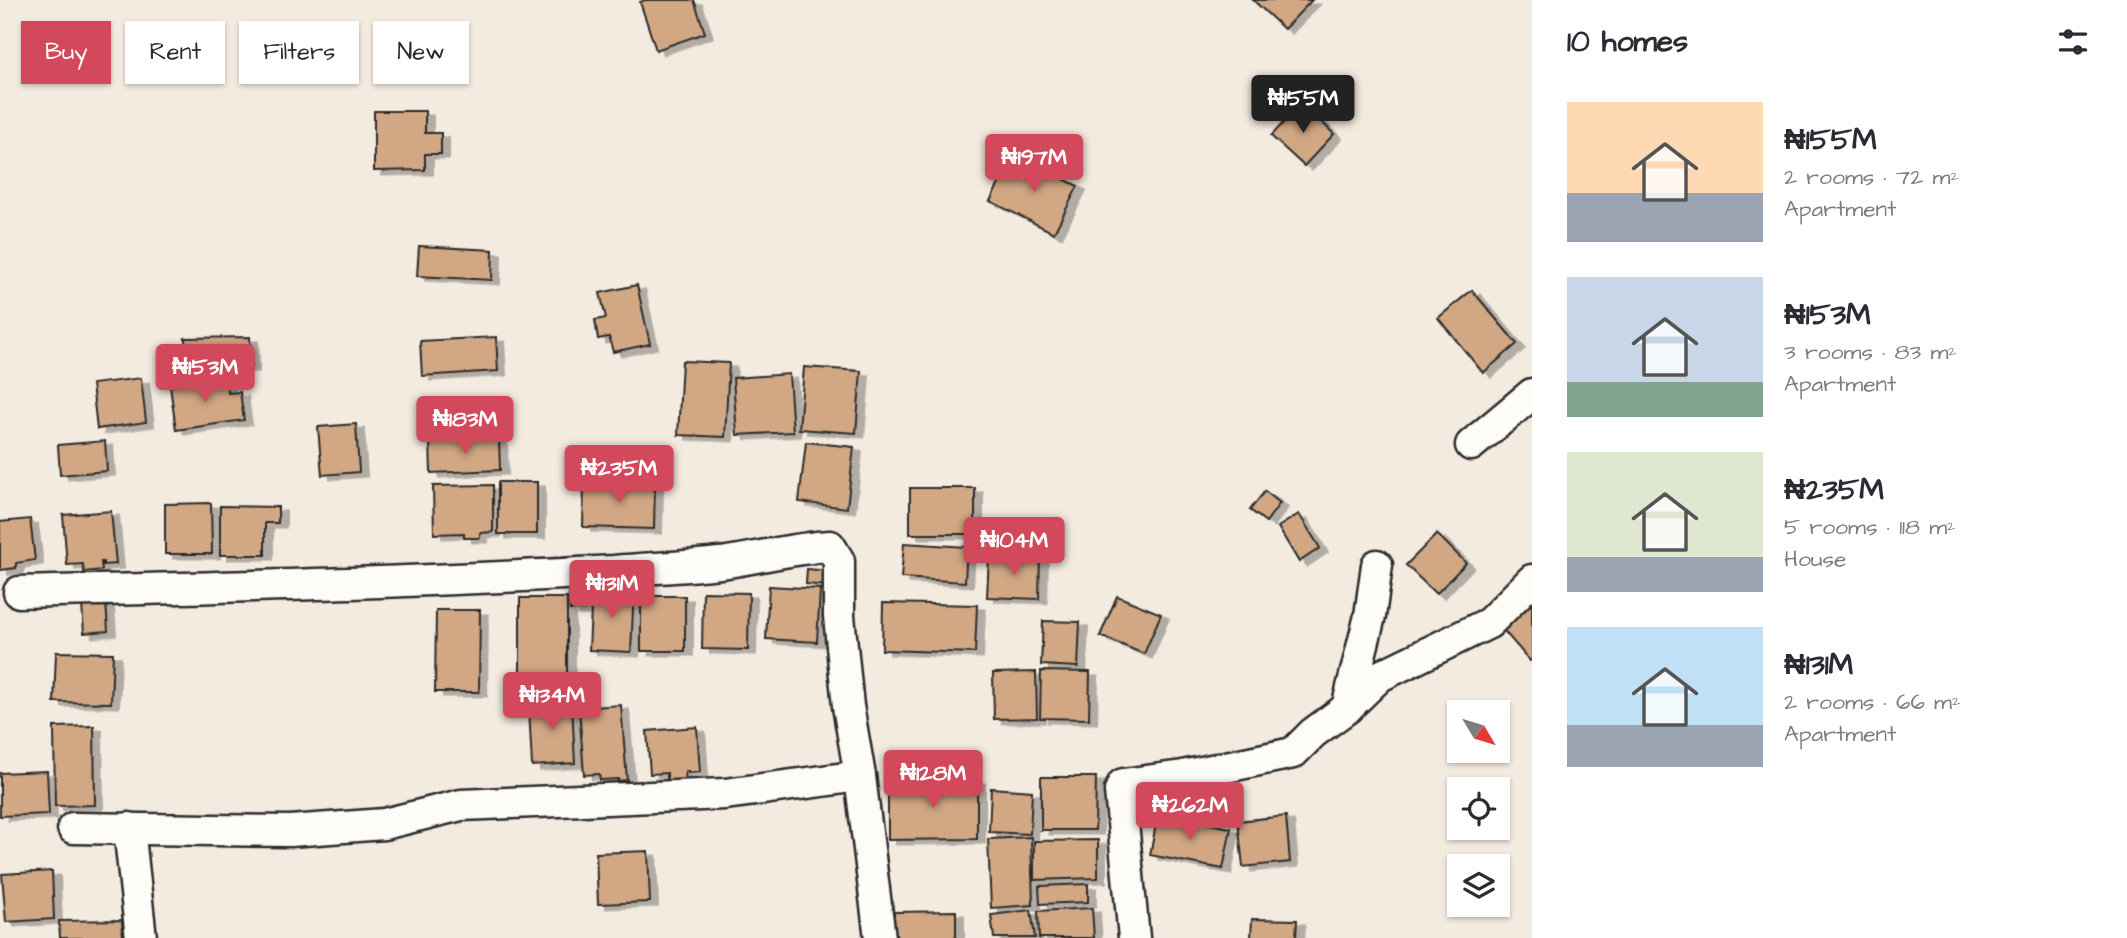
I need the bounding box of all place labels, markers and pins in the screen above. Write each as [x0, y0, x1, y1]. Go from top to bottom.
pin: ₦155M [1254, 76, 1352, 135]
pin: ₦197M [985, 134, 1083, 194]
pin: ₦153M [156, 344, 254, 404]
pin: ₦183M [416, 396, 514, 456]
pin: ₦235M [570, 446, 668, 505]
pin: ₦104M [965, 518, 1063, 577]
pin: ₦131M [563, 560, 661, 620]
pin: ₦134M [503, 672, 601, 732]
pin: ₦128M [884, 750, 982, 810]
pin: ₦262M [1141, 782, 1239, 842]

